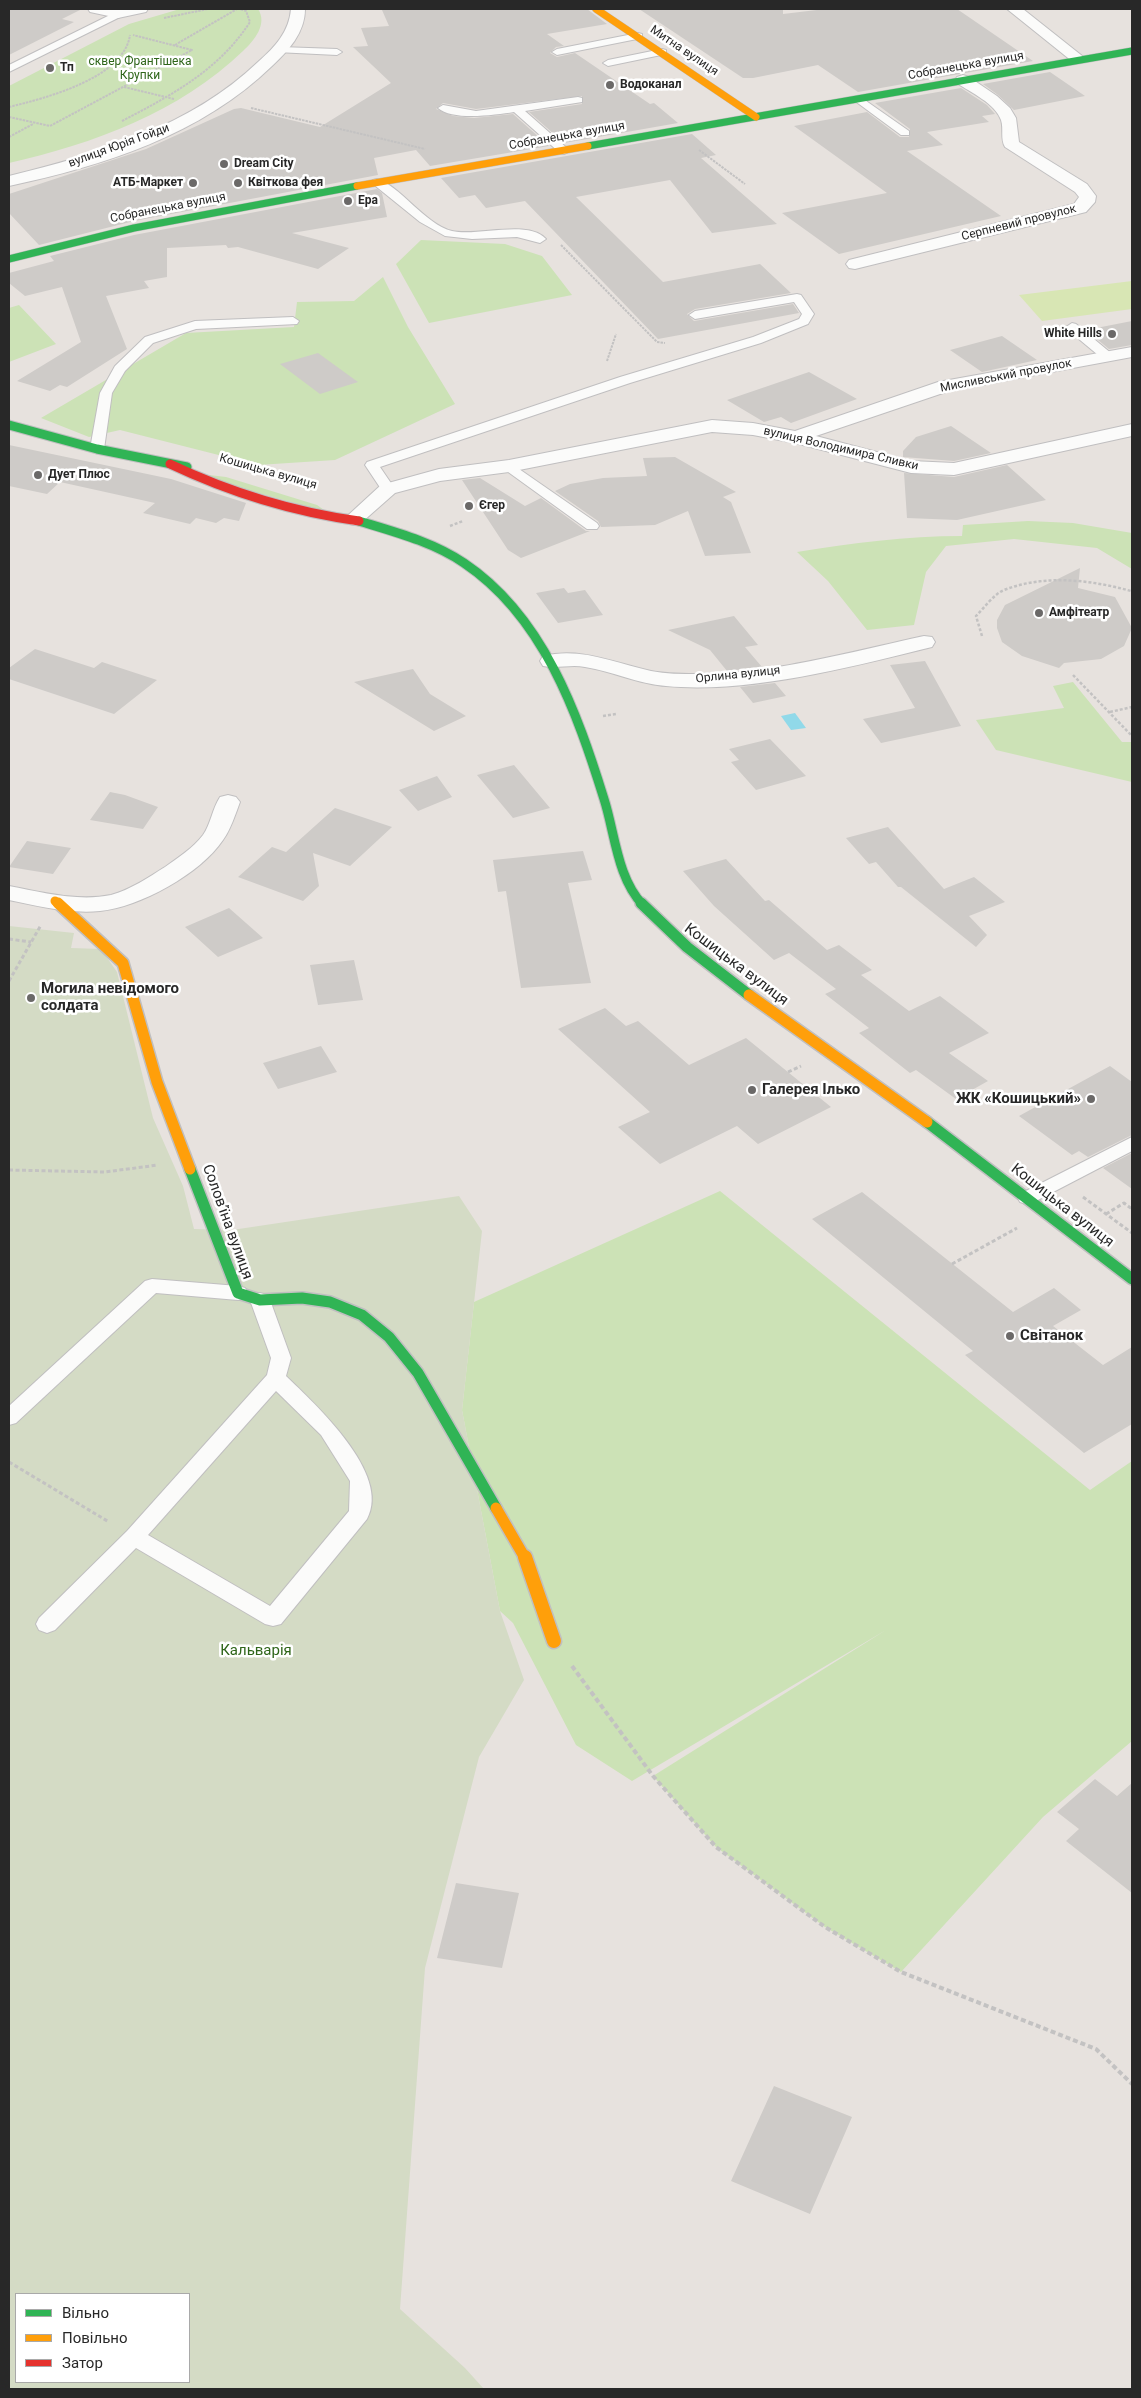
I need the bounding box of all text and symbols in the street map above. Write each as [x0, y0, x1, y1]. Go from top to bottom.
street label: Митна вулиця [647, 23, 721, 79]
street label: Собранецька вулиця [907, 49, 1025, 83]
park label: сквер Франтішека Крупки [89, 55, 191, 83]
place label: Тп [60, 61, 74, 75]
marker: Тп [44, 62, 56, 74]
place label: Водоканал [620, 78, 682, 92]
marker: Водоканал [604, 79, 616, 91]
street label: Собранецька вулиця [508, 119, 626, 153]
street label: вулиця Юрія Гойди [67, 121, 171, 171]
place label: Dream City [234, 157, 293, 171]
marker: Dream City [218, 158, 230, 170]
place label: АТБ-Маркет [113, 176, 183, 190]
place label: Квіткова фея [248, 176, 323, 190]
marker: АТБ-Маркет [187, 177, 199, 189]
marker: Квіткова фея [232, 177, 244, 189]
street label: Собранецька вулиця [109, 190, 227, 226]
place label: Ера [358, 194, 378, 208]
marker: Ера [342, 195, 354, 207]
street label: Серпневий провулок [960, 202, 1078, 244]
place label: White Hills [1044, 327, 1102, 341]
marker: White Hills [1106, 328, 1118, 340]
street label: Мисливський провулок [939, 356, 1073, 396]
street label: вулиця Володимира Сливки [762, 424, 920, 474]
street label: Кошицька вулиця [218, 451, 318, 493]
place label: Дует Плюс [48, 468, 110, 482]
marker: Дует Плюс [32, 469, 44, 481]
place label: Єгер [479, 499, 505, 513]
marker: Єгер [463, 500, 475, 512]
place label: Амфітеатр [1049, 606, 1109, 620]
marker: Амфітеатр [1033, 607, 1045, 619]
street label: Орлина вулиця [695, 663, 781, 687]
street label: Кошицька вулиця [680, 920, 792, 1010]
place label: Могила невідомого солдата [41, 980, 179, 1015]
marker: Могила невідомого солдата [25, 992, 37, 1004]
place label: Галерея Ілько [762, 1081, 860, 1099]
marker: Галерея Ілько [746, 1084, 758, 1096]
place label: ЖК «Кошицький» [956, 1090, 1081, 1108]
marker: ЖК «Кошицький» [1085, 1093, 1097, 1105]
street label: Кошицька вулиця [1007, 1160, 1117, 1252]
street label: Соловʼїна вулиця [198, 1162, 256, 1282]
place label: Світанок [1020, 1327, 1083, 1345]
marker: Світанок [1004, 1330, 1016, 1342]
park label: Кальварія [220, 1642, 292, 1660]
legend [15, 2293, 190, 2383]
text: Вільно [62, 2304, 109, 2322]
text: Повільно [62, 2329, 128, 2347]
text: Затор [62, 2354, 103, 2372]

